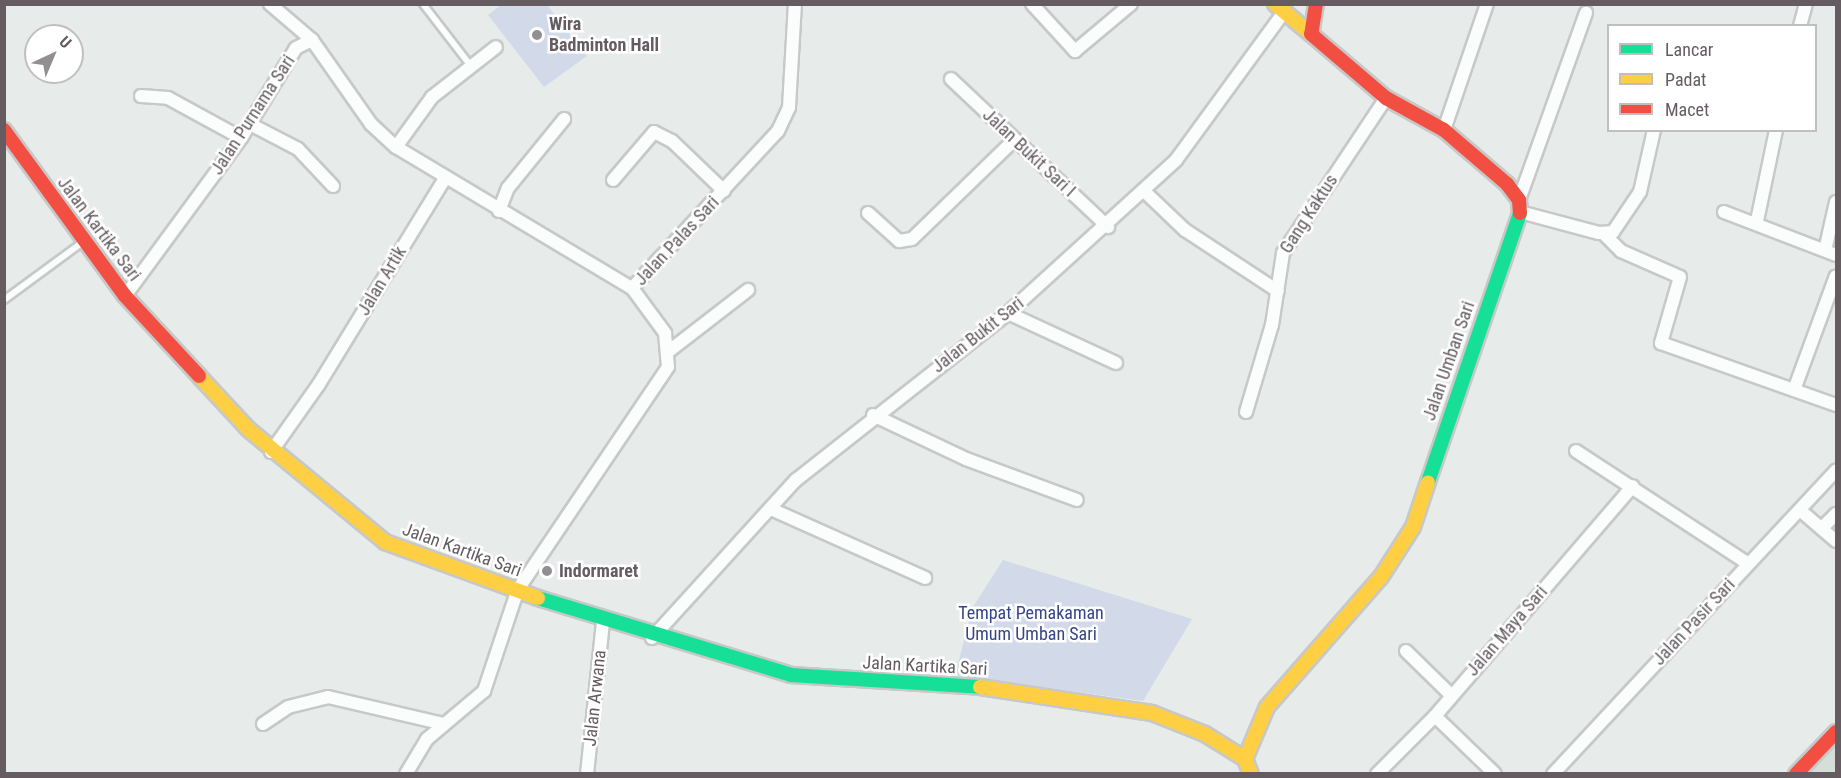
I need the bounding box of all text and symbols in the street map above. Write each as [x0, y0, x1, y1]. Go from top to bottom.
place label: Wira Badminton Hall [549, 14, 659, 57]
north arrow [24, 24, 84, 84]
legend [1607, 24, 1817, 132]
marker: Wira Badminton Hall [530, 28, 544, 42]
text: U [56, 32, 75, 52]
text: Lancar [1665, 39, 1713, 60]
street label: Jalan Purnama Sari [206, 51, 300, 179]
text: Padat [1665, 69, 1706, 90]
text: Macet [1665, 99, 1709, 120]
street label: Jalan Bukit Sari I [978, 104, 1080, 202]
street label: Gang Kaktus [1275, 170, 1343, 258]
street label: Jalan Kartika Sari [53, 173, 145, 285]
street label: Jalan Palas Sari [630, 192, 724, 290]
street label: Jalan Artik [353, 243, 411, 319]
street label: Jalan Bukit Sari [928, 292, 1028, 378]
street label: Jalan Umban Sari [1419, 299, 1479, 423]
street label: Jalan Kartika Sari [399, 518, 525, 582]
place label: Indormaret [559, 560, 638, 582]
marker: Indormaret [540, 564, 554, 578]
street label: Jalan Pasir Sari [1648, 574, 1740, 670]
street label: Jalan Maya Sari [1462, 581, 1552, 681]
park label: Tempat Pemakaman Umum Umban Sari [958, 603, 1104, 646]
street label: Jalan Arwana [579, 649, 611, 747]
street label: Jalan Kartika Sari [862, 652, 988, 680]

